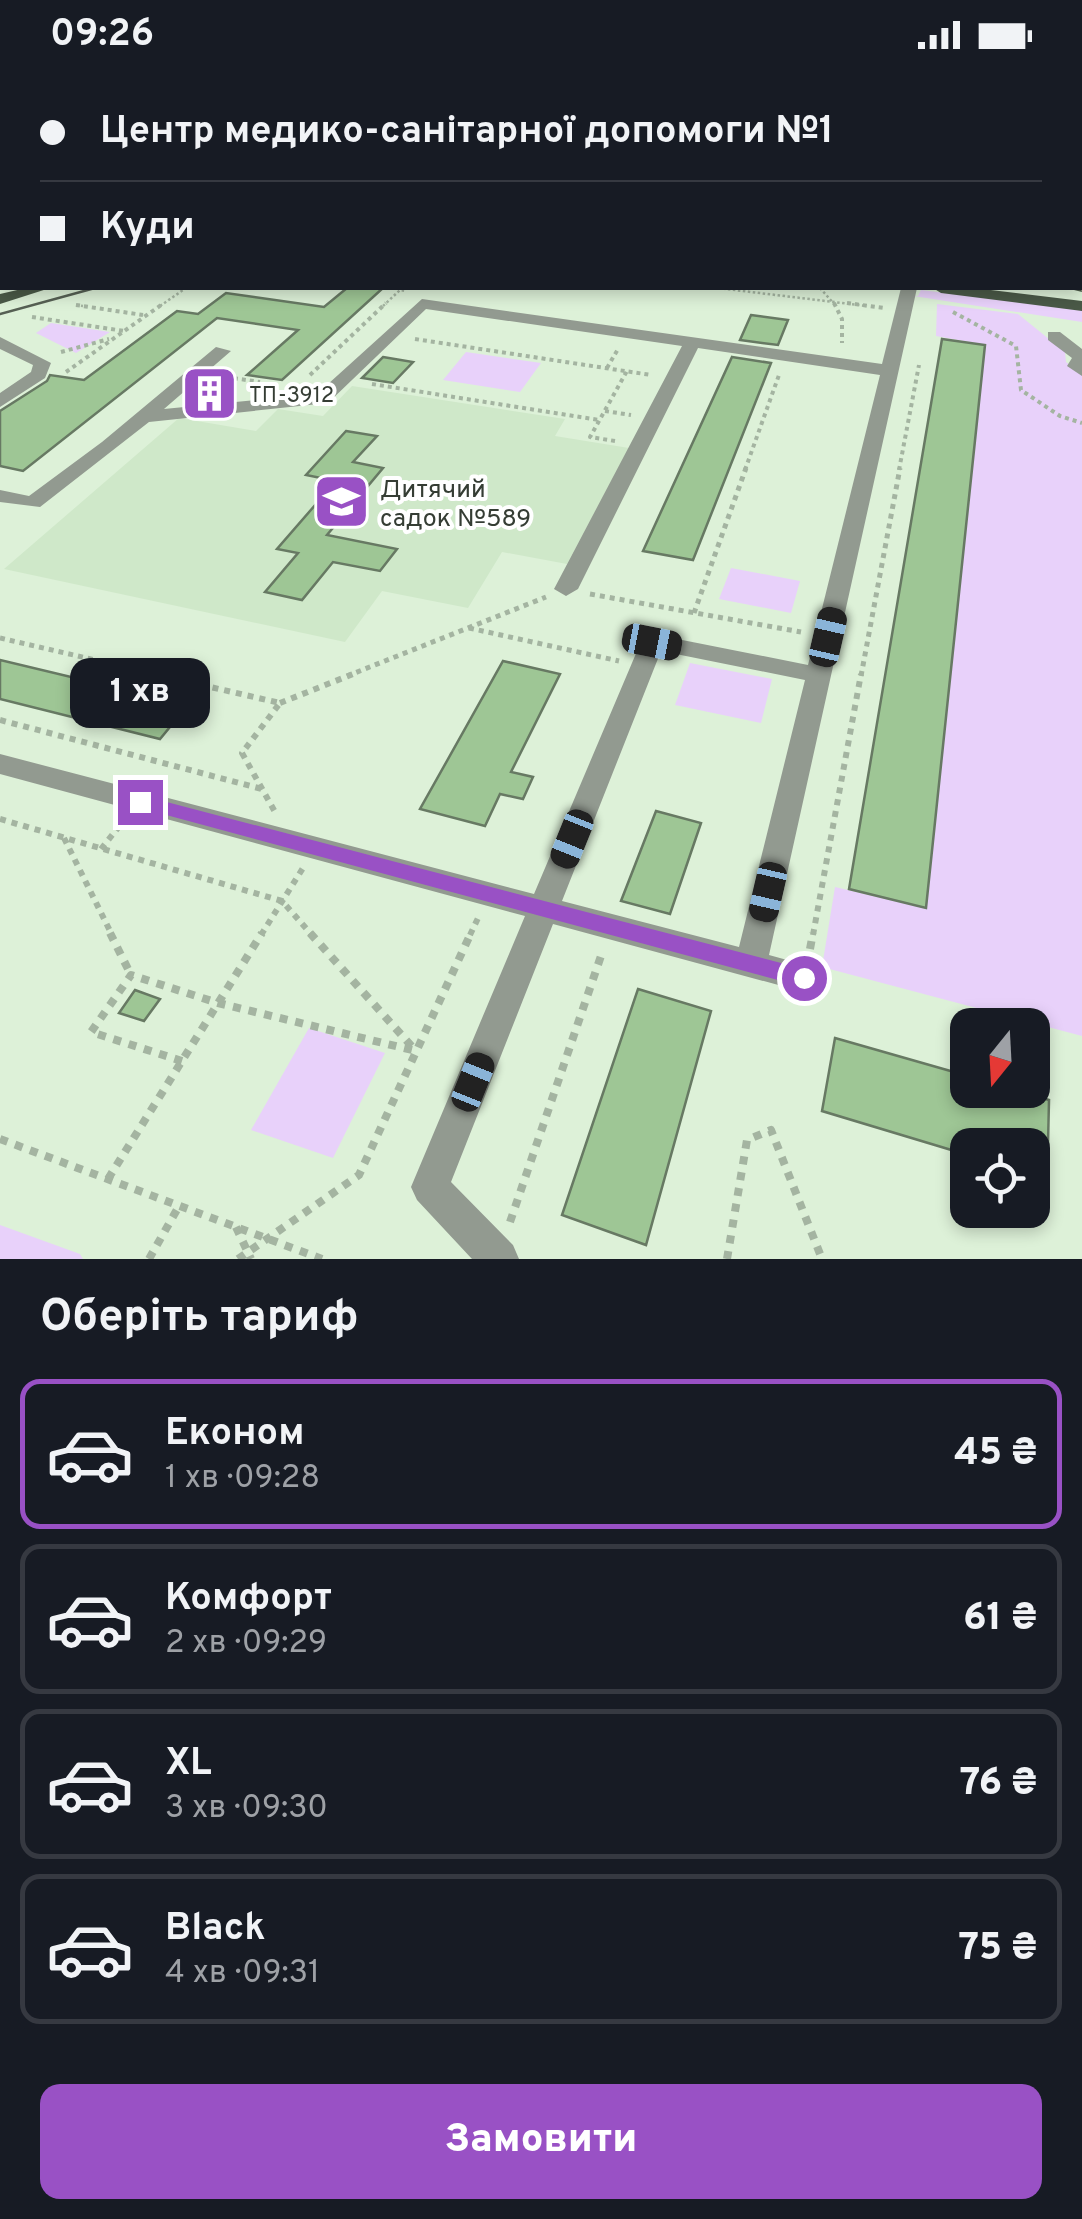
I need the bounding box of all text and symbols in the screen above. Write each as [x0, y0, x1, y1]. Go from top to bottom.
text: 09:26 [50, 11, 154, 60]
text: Центр медико-санітарної допомоги №1 [100, 108, 834, 157]
text: Куди [100, 204, 195, 253]
building icon: ТП-3912 [180, 364, 240, 424]
place label: ТП-3912 [249, 383, 334, 410]
school or university icon: Дитячий садок №589 [311, 472, 371, 532]
place label: Дитячий садок №589 [380, 475, 531, 536]
car [807, 604, 849, 670]
car [620, 622, 684, 662]
callout: 1 хв [70, 657, 210, 727]
text: 1 хв [110, 673, 170, 713]
route end [118, 780, 163, 825]
car [547, 806, 597, 872]
car [747, 859, 789, 925]
route start [782, 956, 827, 1001]
north arrow [950, 1008, 1050, 1108]
map controls [950, 1008, 1050, 1228]
car [448, 1049, 498, 1115]
button: locate [950, 1128, 1050, 1228]
text: Оберіть тариф [40, 1290, 358, 1347]
icon: car [45, 1409, 135, 1499]
text: Економ [165, 1410, 304, 1459]
text: 45 ₴ [954, 1430, 1037, 1479]
text: 1 хв · 09:28 [165, 1459, 320, 1499]
icon: car [45, 1574, 135, 1664]
text: Комфорт [165, 1575, 332, 1624]
text: 61 ₴ [963, 1595, 1037, 1644]
text: 2 хв · 09:29 [165, 1624, 327, 1664]
icon: car [45, 1739, 135, 1829]
text: XL [165, 1740, 212, 1789]
text: 76 ₴ [960, 1760, 1037, 1809]
text: 3 хв · 09:30 [165, 1789, 328, 1829]
icon: car [45, 1904, 135, 1994]
text: Black [165, 1905, 265, 1954]
text: 75 ₴ [958, 1925, 1037, 1974]
text: 4 хв · 09:31 [165, 1954, 320, 1994]
button: Замовити [40, 2084, 1042, 2199]

